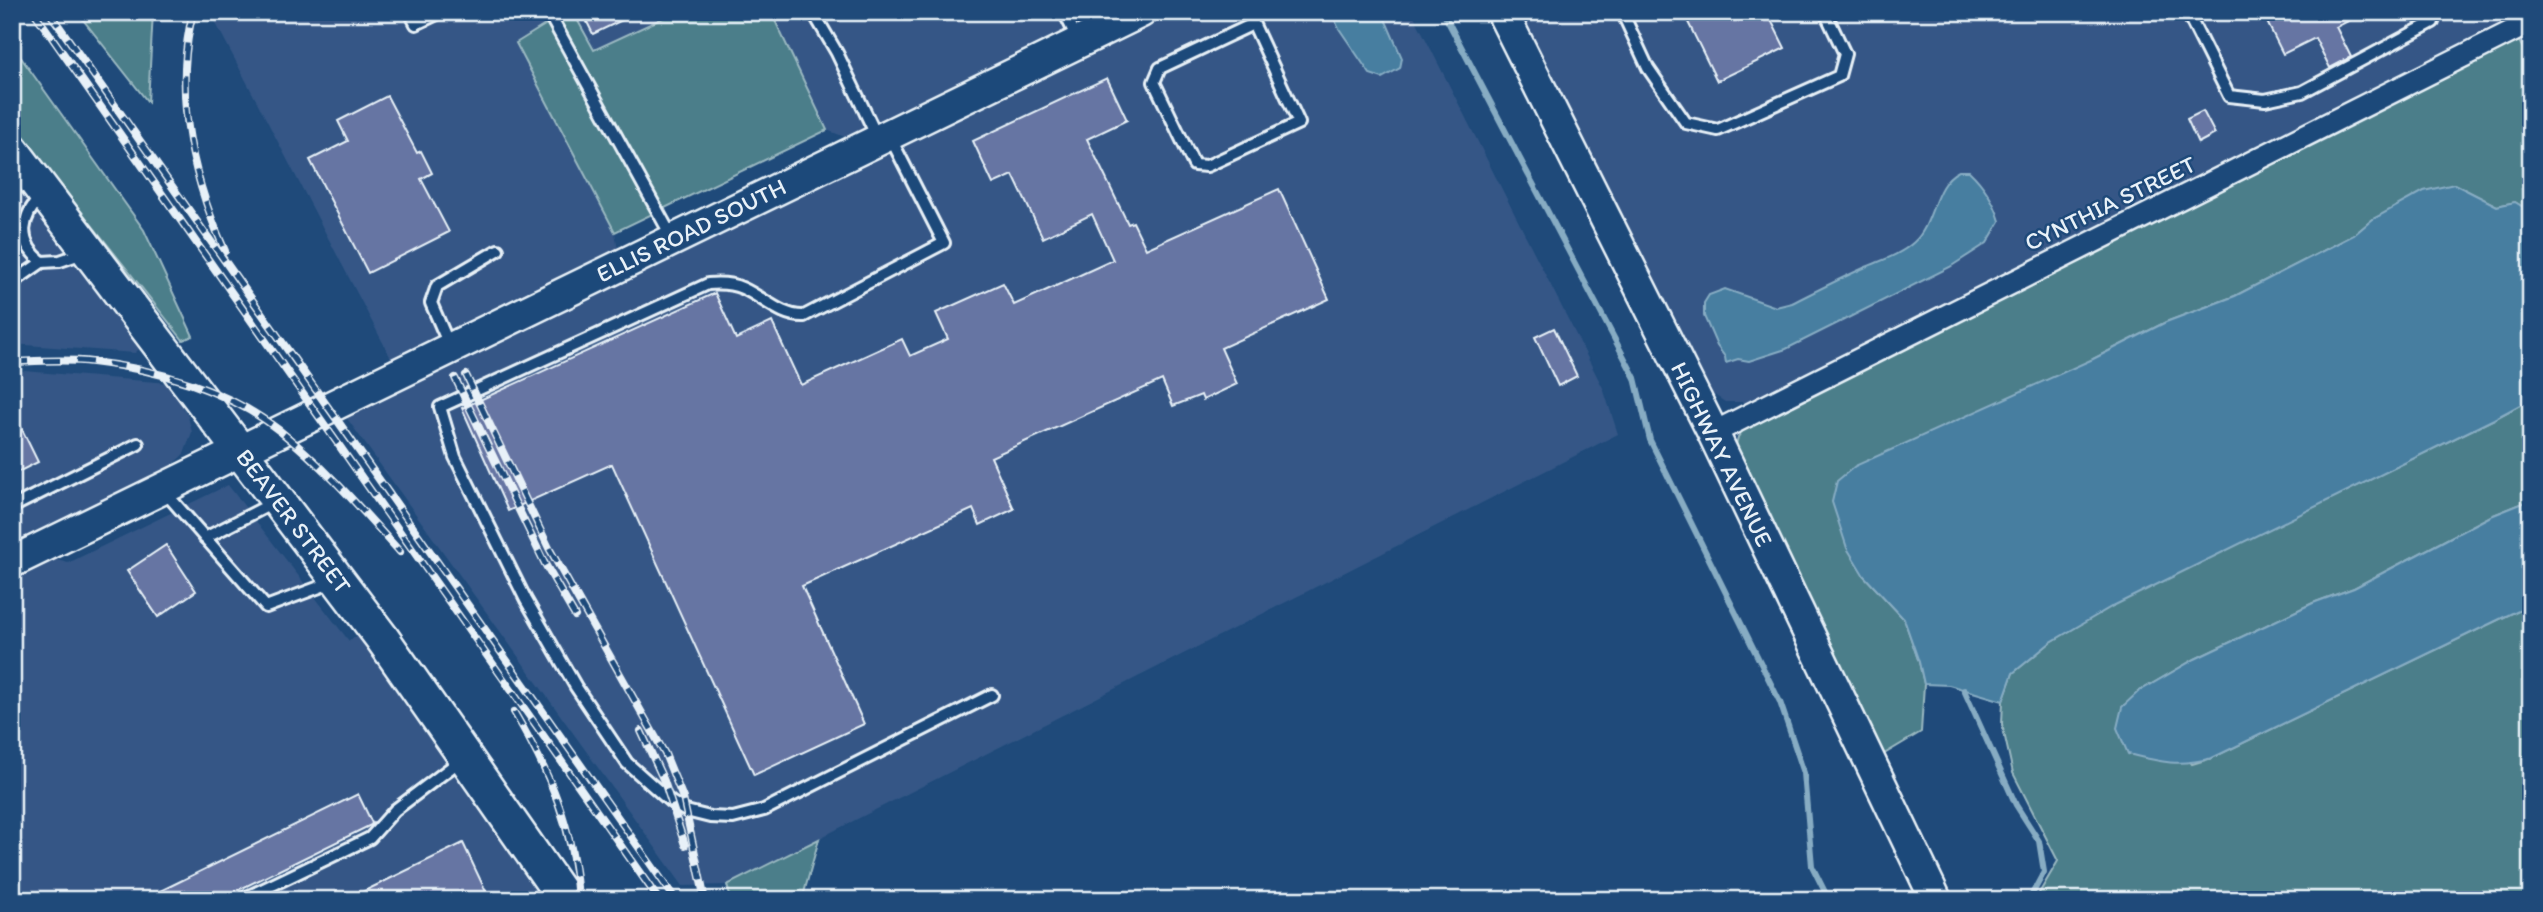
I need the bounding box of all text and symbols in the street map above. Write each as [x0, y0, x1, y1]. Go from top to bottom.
street label: CYNTHIA STREET [2020, 149, 2201, 257]
street label: ELLIS ROAD SOUTH [592, 172, 790, 288]
street label: HIGHWAY AVENUE [1665, 357, 1779, 551]
street label: BEAVER STREET [230, 443, 358, 599]

